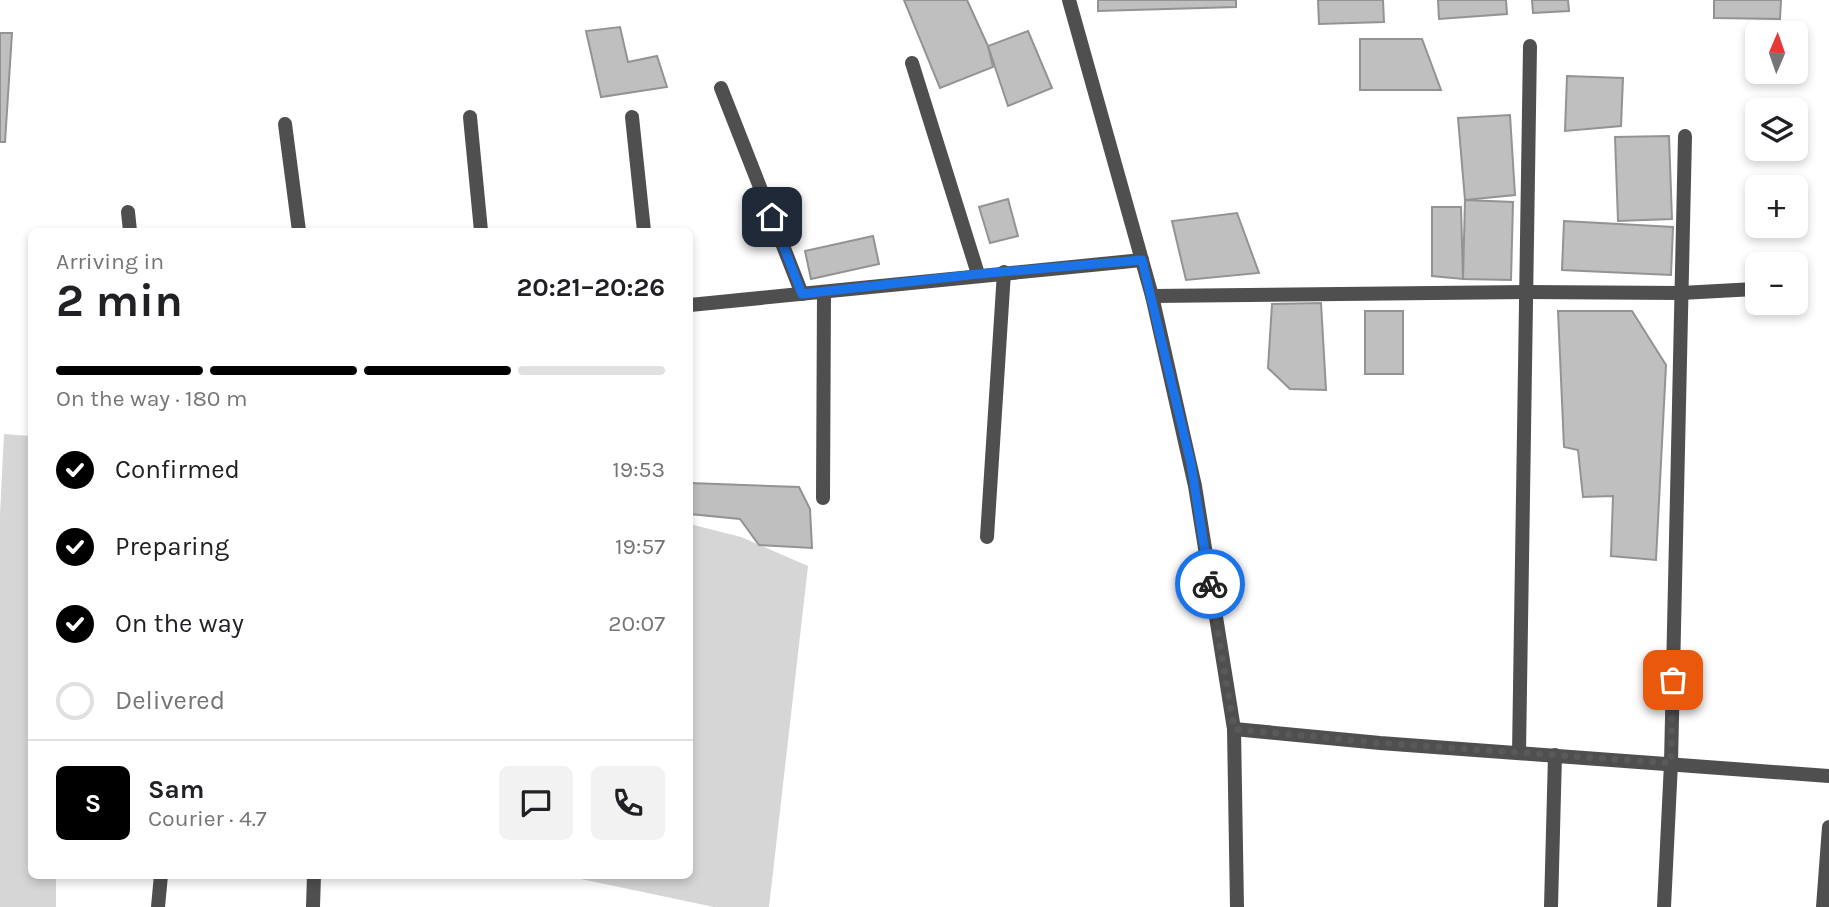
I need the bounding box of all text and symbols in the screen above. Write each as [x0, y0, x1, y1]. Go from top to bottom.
north arrow [1745, 21, 1808, 84]
map controls [1745, 21, 1808, 315]
button: layers [1745, 98, 1808, 161]
button: + [1745, 175, 1808, 238]
pin [742, 187, 802, 247]
icon: home [753, 198, 791, 236]
text: Arriving in [56, 248, 164, 275]
button: − [1745, 252, 1808, 315]
text: 20:21–20:26 [516, 272, 665, 303]
text: 2 min [56, 274, 183, 328]
text: On the way · 180 m [56, 385, 247, 412]
icon: check [56, 451, 94, 489]
text: Confirmed [115, 454, 240, 485]
text: 19:53 [612, 456, 665, 483]
icon: check [56, 528, 94, 566]
text: Preparing [115, 531, 229, 562]
text: 19:57 [615, 533, 665, 560]
courier [1175, 549, 1245, 619]
icon: bike [1191, 565, 1229, 603]
icon: check [56, 605, 94, 643]
text: On the way [115, 608, 244, 639]
text: 20:07 [608, 610, 665, 637]
pin [1643, 650, 1703, 710]
icon: bag [1654, 661, 1692, 699]
text: Delivered [115, 685, 225, 716]
button: chat [499, 766, 573, 840]
button: phone [591, 766, 665, 840]
text: Sam [148, 774, 204, 805]
text: S [85, 788, 101, 819]
text: Courier · 4.7 [148, 805, 267, 832]

